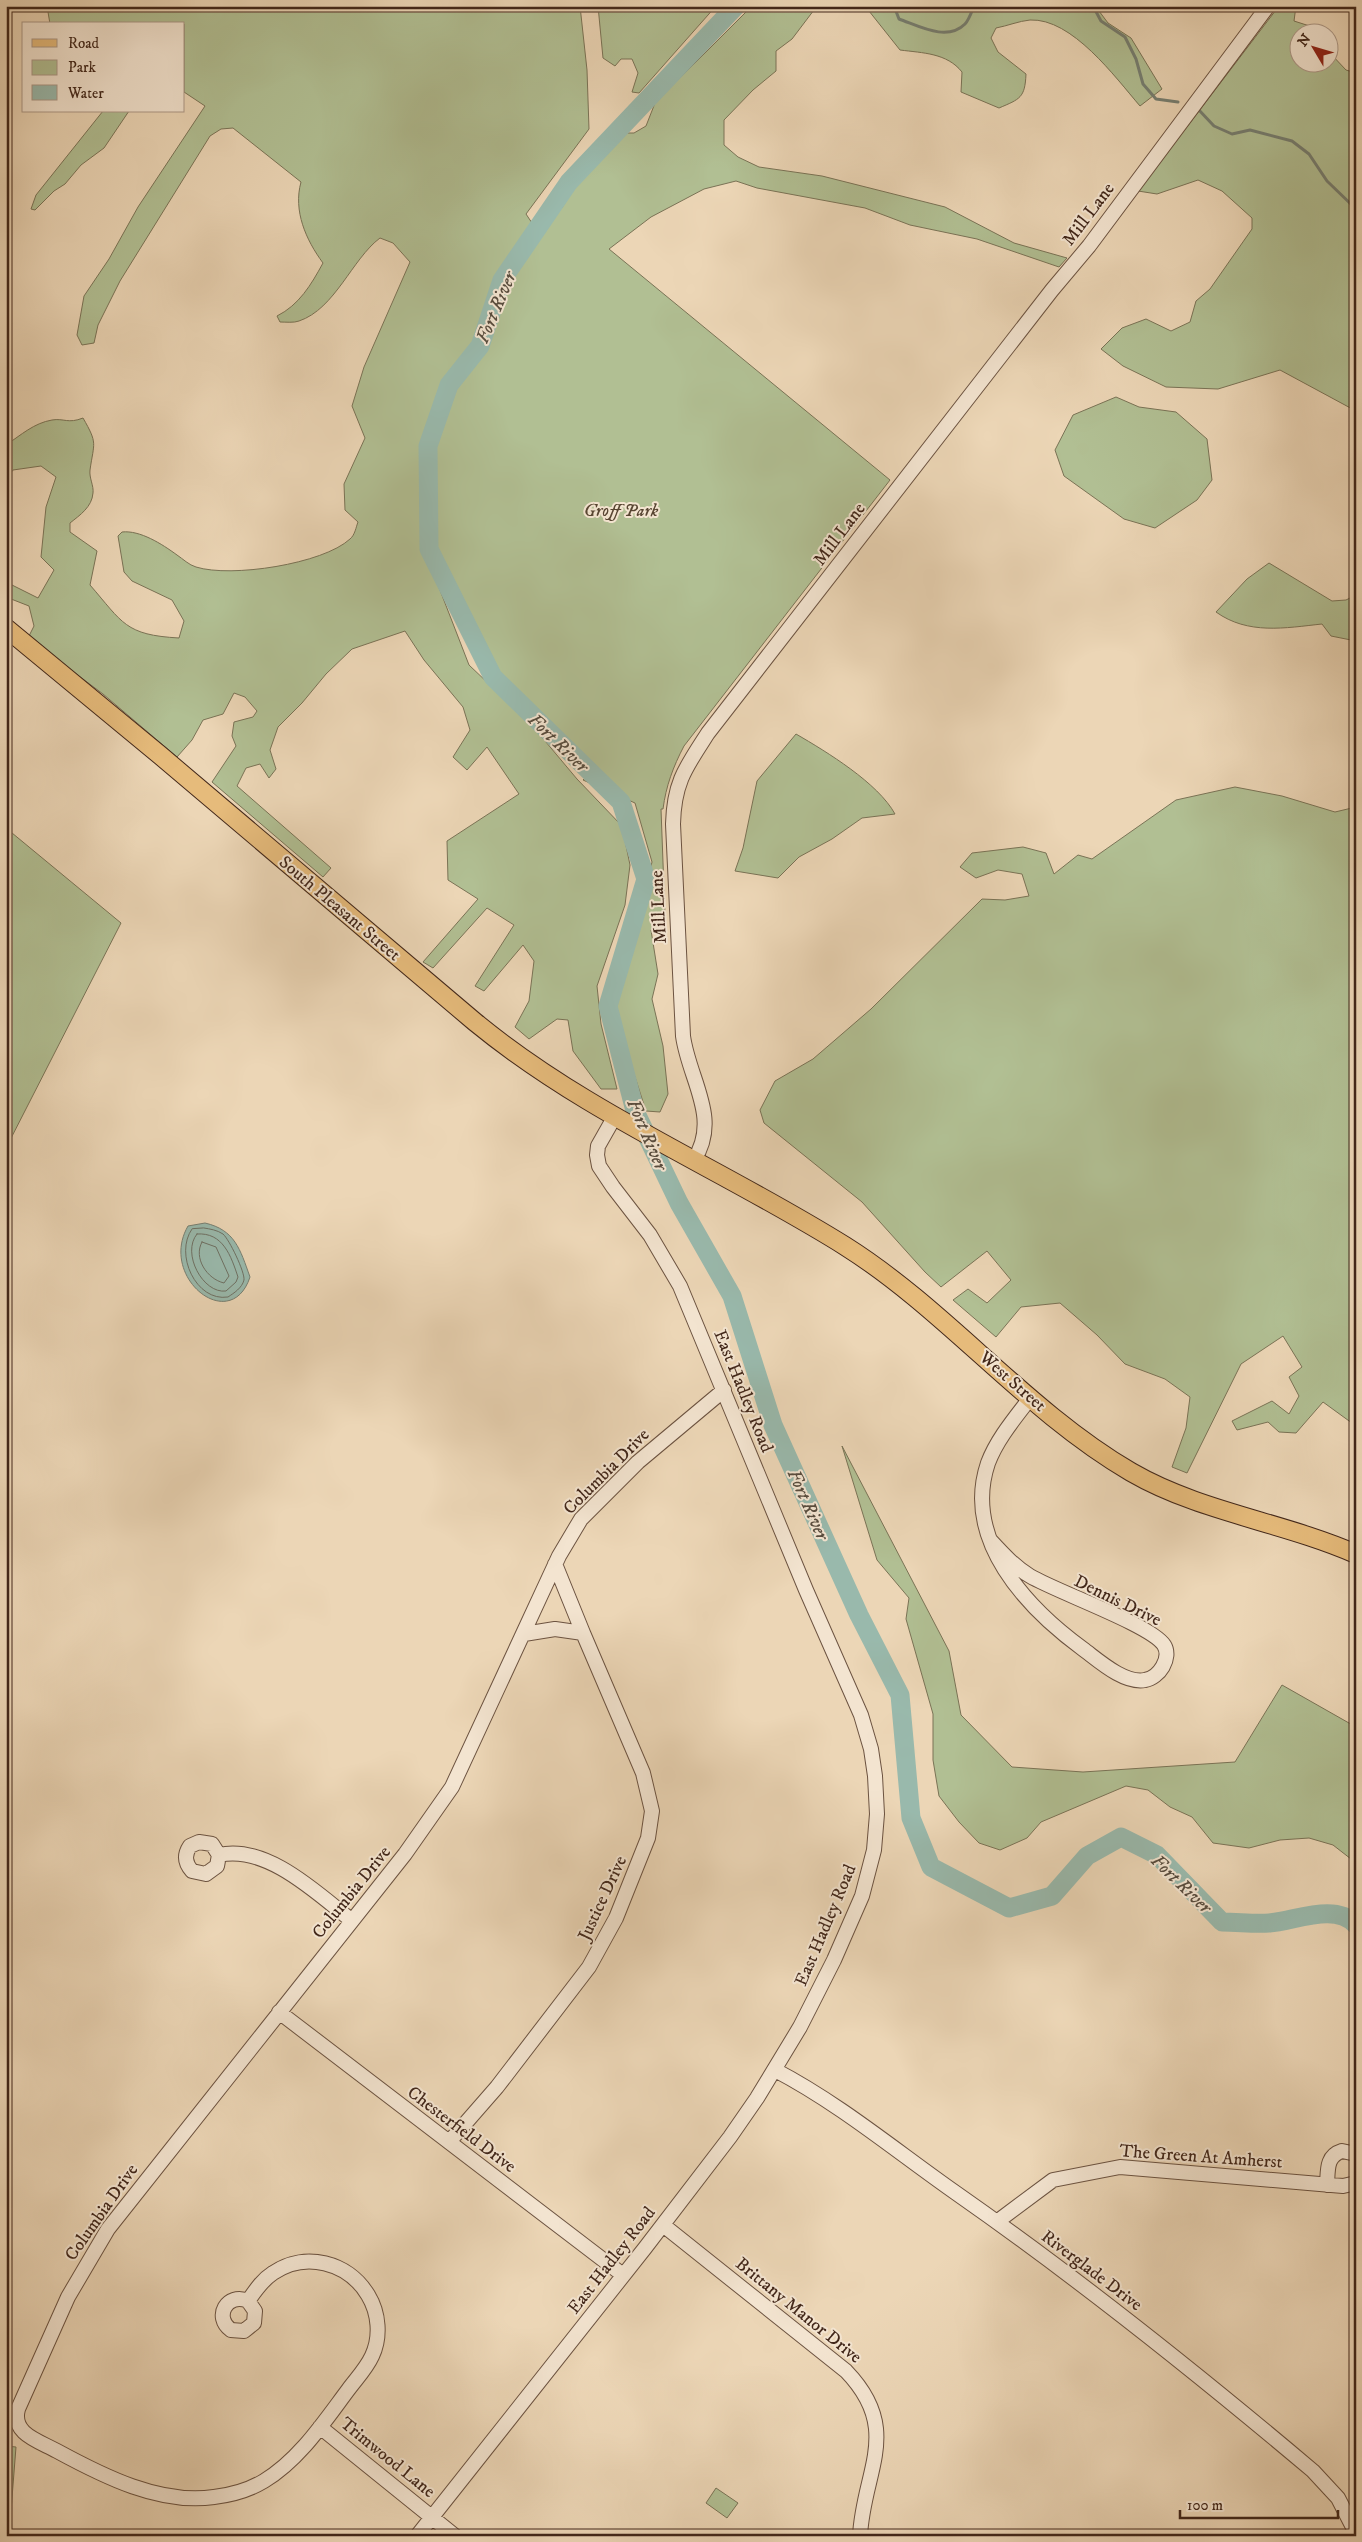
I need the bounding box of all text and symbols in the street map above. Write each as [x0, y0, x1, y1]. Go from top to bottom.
legend [22, 22, 185, 112]
north arrow [1290, 22, 1340, 72]
text: N [1294, 30, 1315, 51]
text: Road [68, 34, 100, 53]
text: Park [68, 58, 97, 77]
text: Water [67, 84, 104, 103]
street label: Mill Lane [1058, 179, 1120, 250]
water label: Fort River [471, 266, 523, 347]
street label: Mill Lane [809, 499, 871, 570]
park label: Groff Park [584, 500, 659, 522]
water label: Fort River [523, 709, 595, 779]
street label: South Pleasant Street [274, 852, 405, 966]
street label: Mill Lane [646, 870, 672, 944]
water label: Fort River [621, 1095, 673, 1176]
street label: East Hadley Road [708, 1327, 778, 1456]
street label: West Street [974, 1346, 1050, 1417]
street label: Columbia Drive [559, 1424, 654, 1519]
water label: Fort River [782, 1465, 834, 1546]
street label: Dennis Drive [1070, 1570, 1165, 1631]
street label: Columbia Drive [308, 1842, 396, 1943]
water label: Fort River [1146, 1850, 1218, 1920]
street label: Justice Drive [573, 1852, 632, 1946]
street label: East Hadley Road [790, 1861, 861, 1990]
street label: Chesterfield Drive [403, 2082, 520, 2178]
street label: The Green At Amherst [1119, 2140, 1283, 2174]
street label: Columbia Drive [60, 2160, 143, 2265]
street label: East Hadley Road [563, 2203, 661, 2319]
street label: Riverglade Drive [1037, 2226, 1146, 2316]
street label: Brittany Manor Drive [731, 2253, 866, 2368]
street label: Trimwood Lane [335, 2413, 439, 2503]
scale bar [1180, 2487, 1337, 2519]
text: 100 m [1187, 2496, 1223, 2515]

